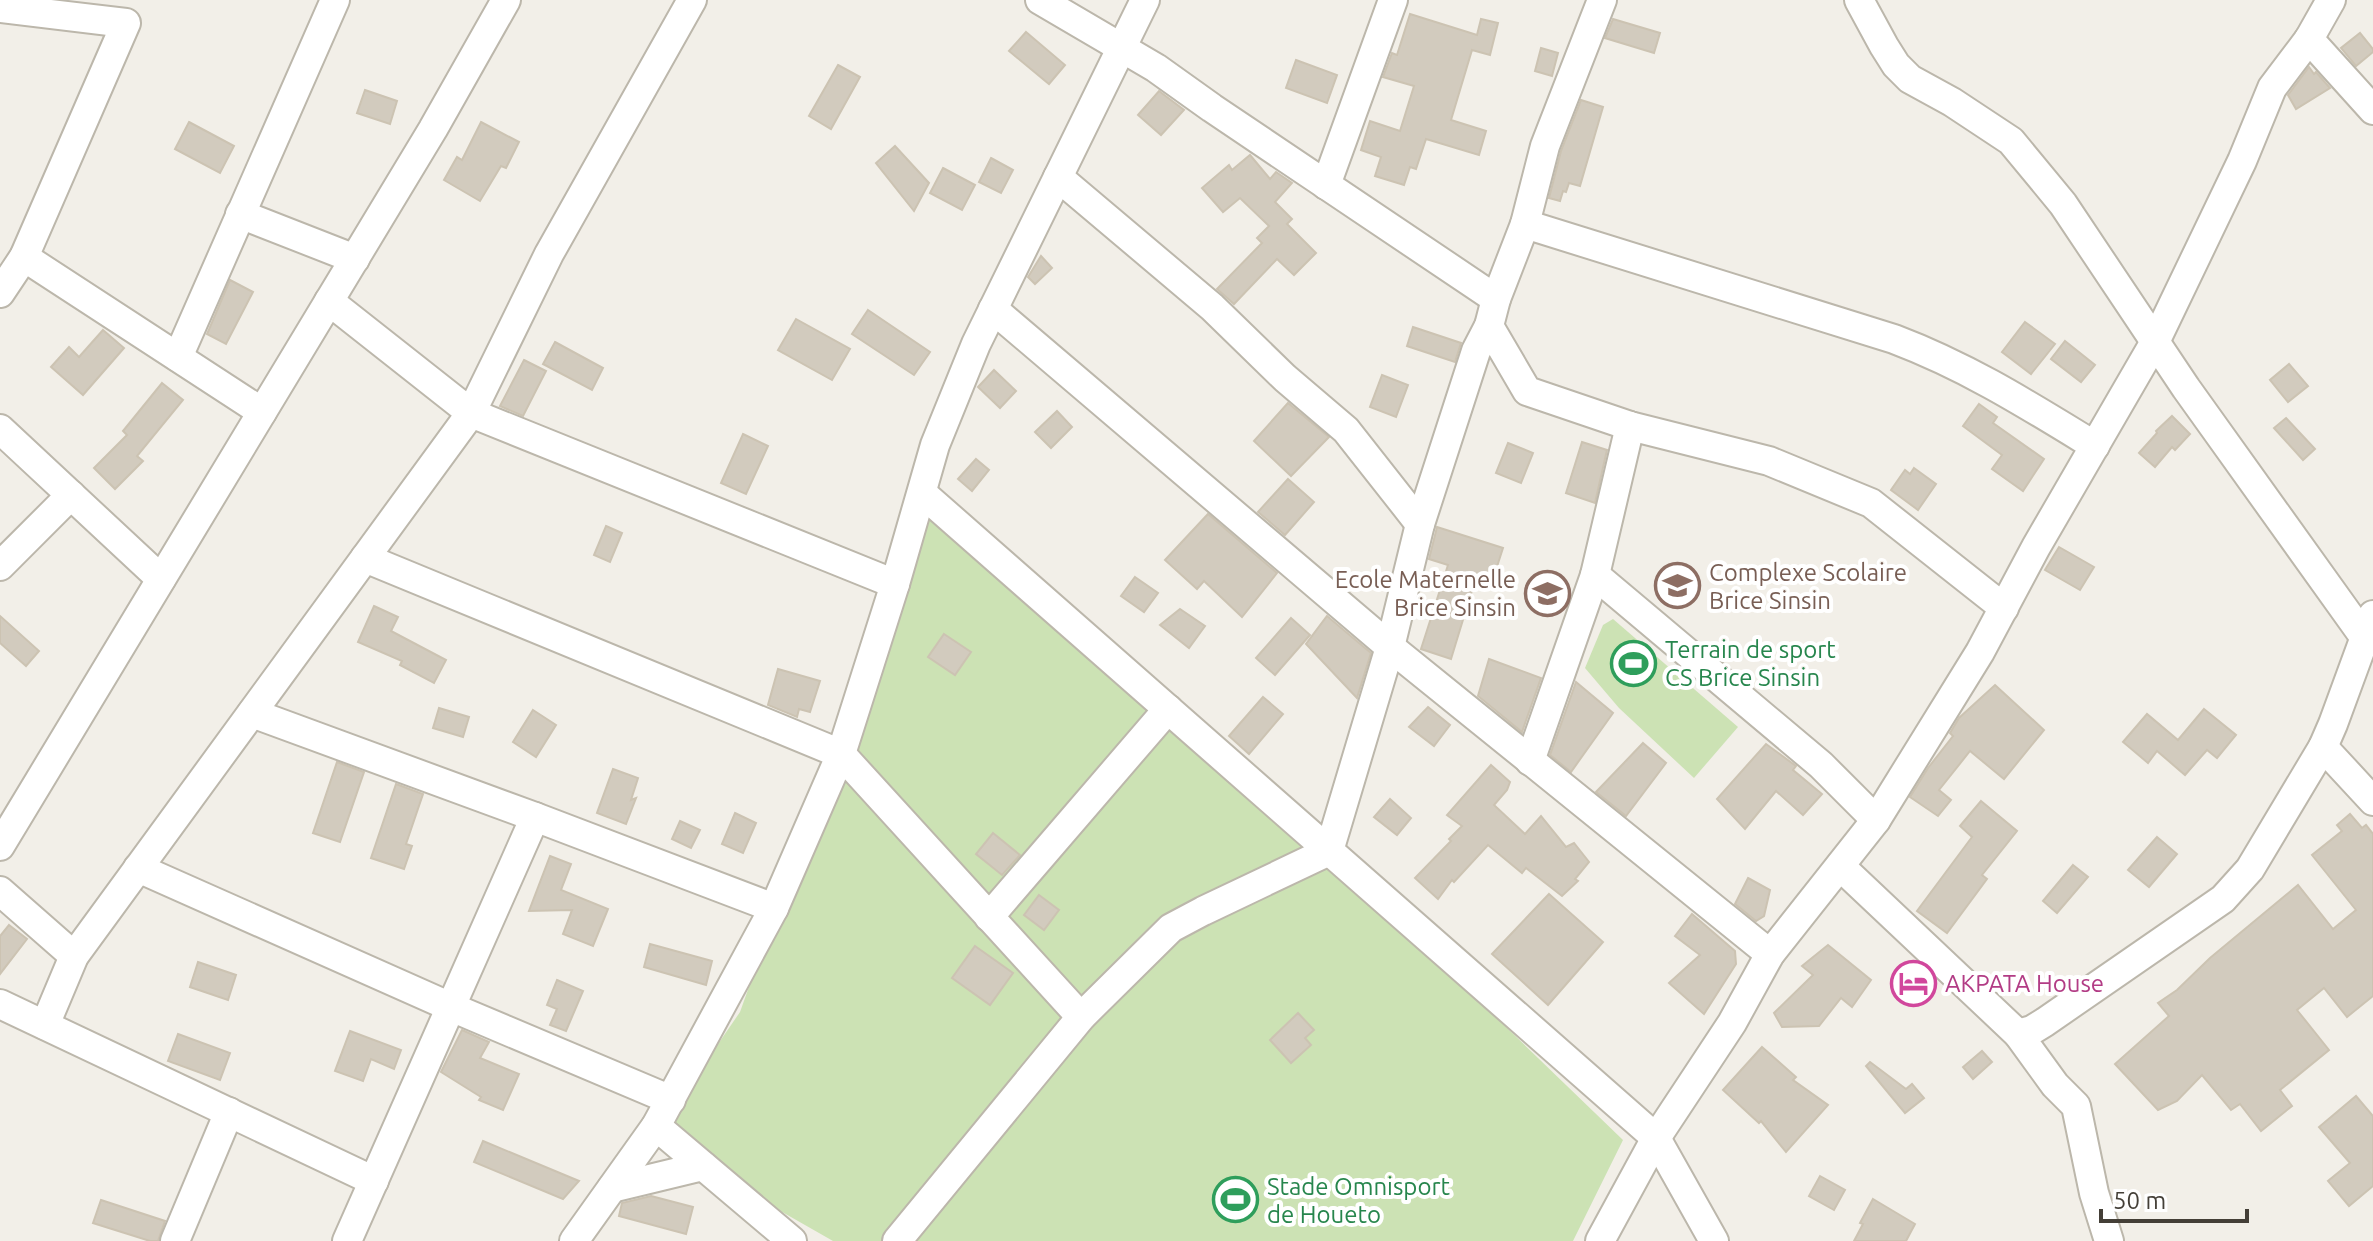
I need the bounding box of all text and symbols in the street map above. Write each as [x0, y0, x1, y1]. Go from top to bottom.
place label: Complexe Scolaire Brice Sinsin [1709, 559, 1907, 614]
school or university icon: Complexe Scolaire Brice Sinsin [1654, 562, 1702, 610]
place label: Ecole Maternelle Brice Sinsin [1335, 566, 1516, 621]
school or university icon: Ecole Maternelle Brice Sinsin [1523, 569, 1571, 617]
place label: Terrain de sport CS Brice Sinsin [1665, 636, 1836, 691]
sports icon: Terrain de sport CS Brice Sinsin [1610, 639, 1658, 687]
hotel icon: AKPATA House [1890, 959, 1938, 1007]
place label: AKPATA House [1945, 970, 2104, 997]
place label: Stade Omnisport de Houeto [1267, 1173, 1451, 1228]
scale bar [2101, 1173, 2247, 1223]
sports icon: Stade Omnisport de Houeto [1212, 1176, 1260, 1224]
text: 50 m [2113, 1187, 2166, 1214]

